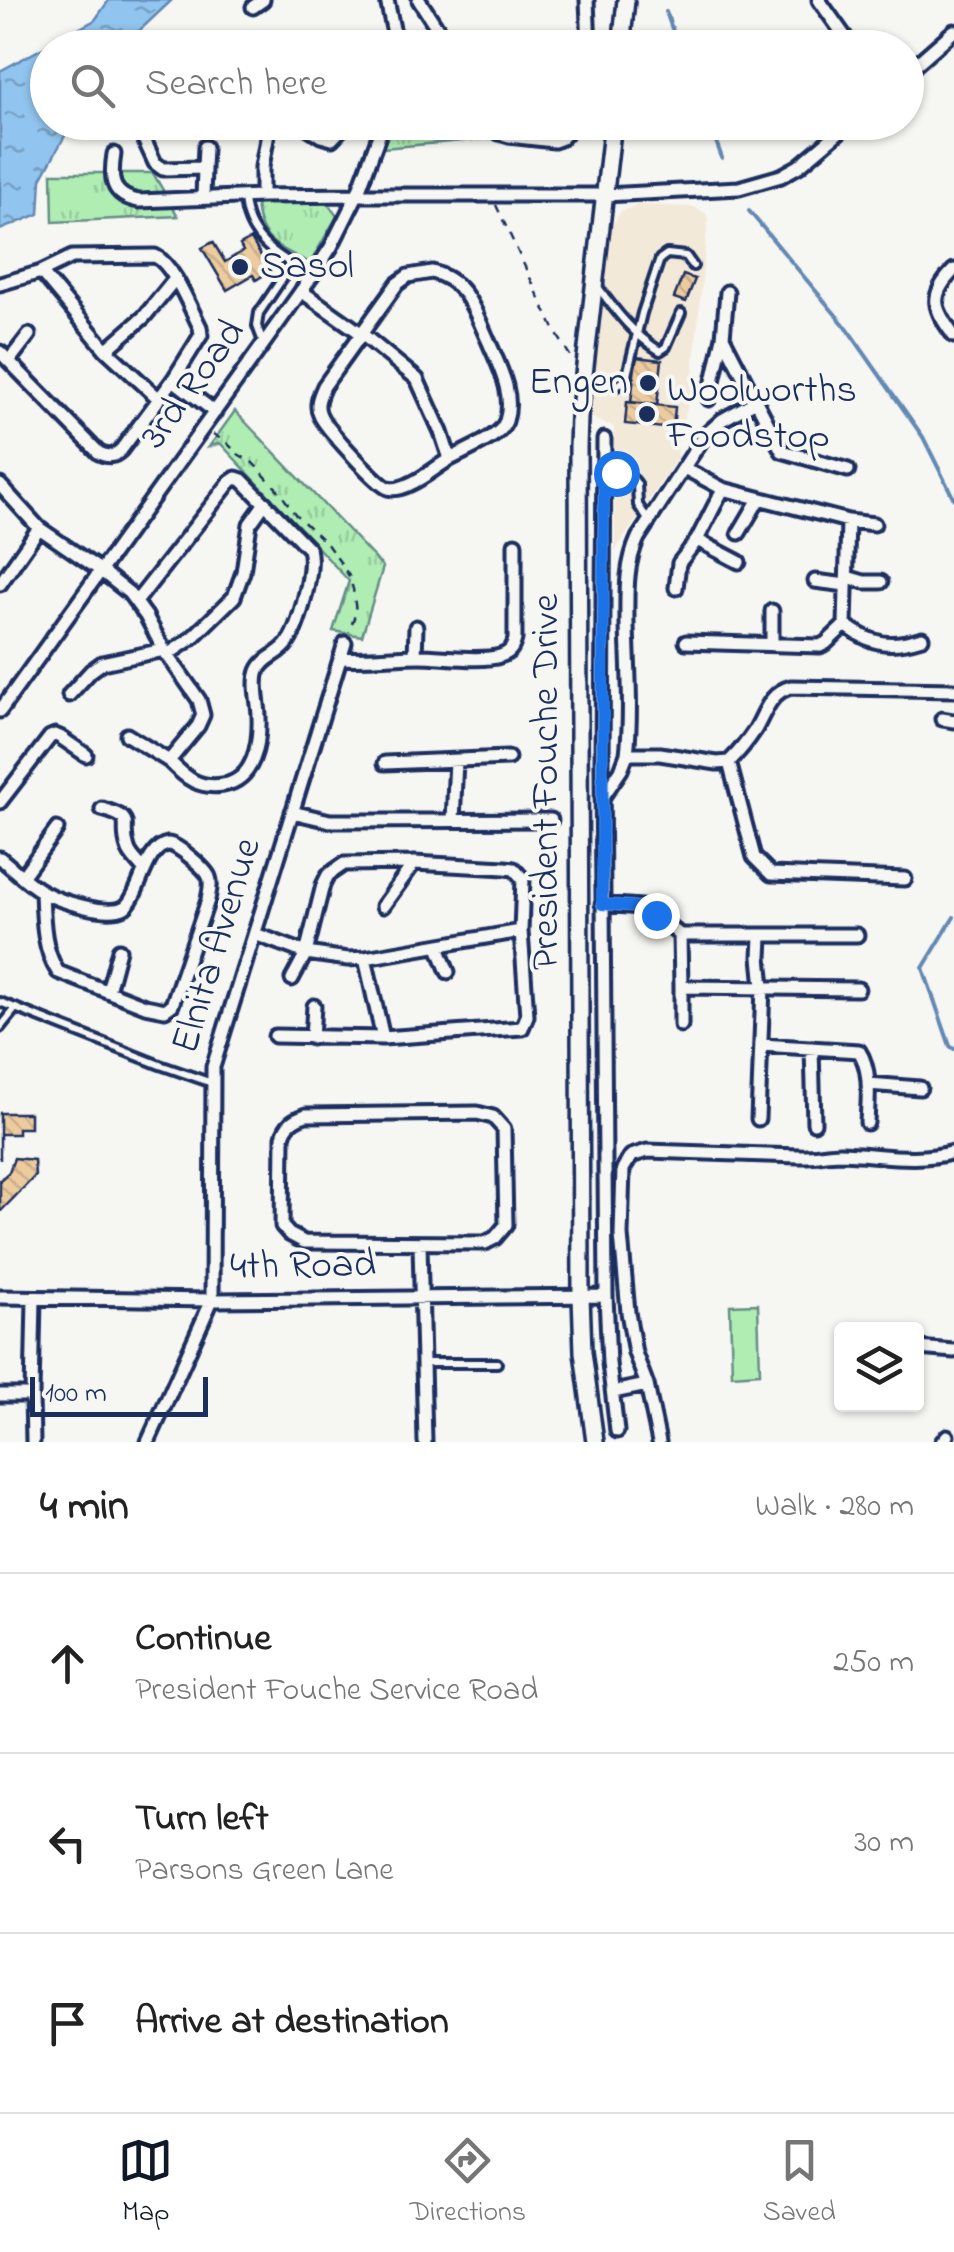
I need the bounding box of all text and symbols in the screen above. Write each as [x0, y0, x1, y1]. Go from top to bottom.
search box [30, 30, 924, 140]
text: Search here [145, 57, 327, 113]
icon: search [65, 58, 120, 113]
place label: Sasol [260, 238, 354, 297]
marker: Sasol [229, 256, 251, 278]
street label: 3rd Road [127, 308, 261, 462]
place label: Engen [528, 354, 628, 413]
place label: Woolworths Foodstop [666, 362, 857, 467]
marker: Engen [637, 372, 659, 394]
marker: Woolworths Foodstop [636, 403, 658, 425]
route start [594, 451, 640, 497]
street label: President Fouche Drive [518, 594, 577, 970]
street label: Elnita Avenue [157, 831, 279, 1061]
route end [634, 893, 680, 939]
street label: 4th Road [230, 1236, 376, 1298]
map controls [834, 1322, 924, 1412]
button: layers [834, 1322, 924, 1412]
scale bar [30, 1372, 208, 1416]
text: 100 m [45, 1374, 107, 1415]
text: 4 min [40, 1477, 129, 1538]
text: Walk · 280 m [755, 1484, 914, 1531]
text: Continue [135, 1612, 271, 1668]
icon: ahead [40, 1636, 95, 1691]
text: 250 m [833, 1640, 914, 1687]
text: President Fouche Service Road [135, 1668, 538, 1715]
text: Turn left [135, 1792, 268, 1848]
icon: left [40, 1816, 95, 1871]
text: 30 m [854, 1820, 914, 1867]
text: Parsons Green Lane [135, 1848, 393, 1895]
text: Arrive at destination [135, 1995, 449, 2051]
icon: arrive [40, 1996, 95, 2051]
tab: Map [118, 2133, 173, 2234]
tab: Directions [410, 2133, 526, 2234]
tab: Saved [763, 2133, 836, 2234]

